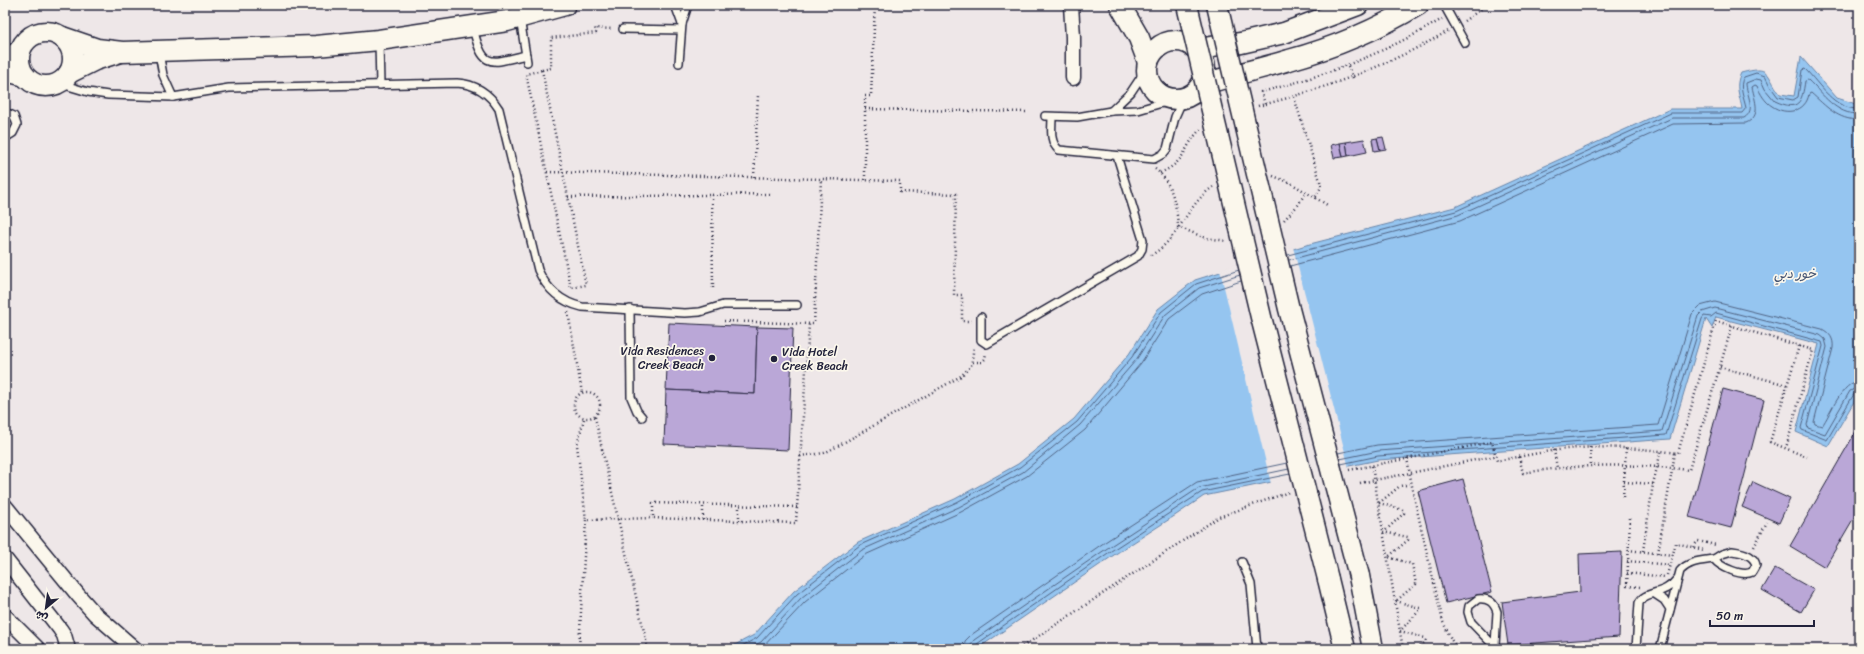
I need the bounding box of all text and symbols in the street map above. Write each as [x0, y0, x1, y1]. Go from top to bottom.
water label: خور دبي [1774, 262, 1817, 285]
place label: Vida Residences Creek Beach [621, 340, 704, 376]
place label: Vida Hotel Creek Beach [782, 341, 848, 377]
marker: Vida Residences Creek Beach [707, 353, 717, 363]
marker: Vida Hotel Creek Beach [769, 354, 779, 364]
north arrow [26, 588, 66, 628]
scale bar [1710, 602, 1814, 628]
text: ش [31, 605, 51, 628]
text: 50 m [1716, 605, 1743, 627]

